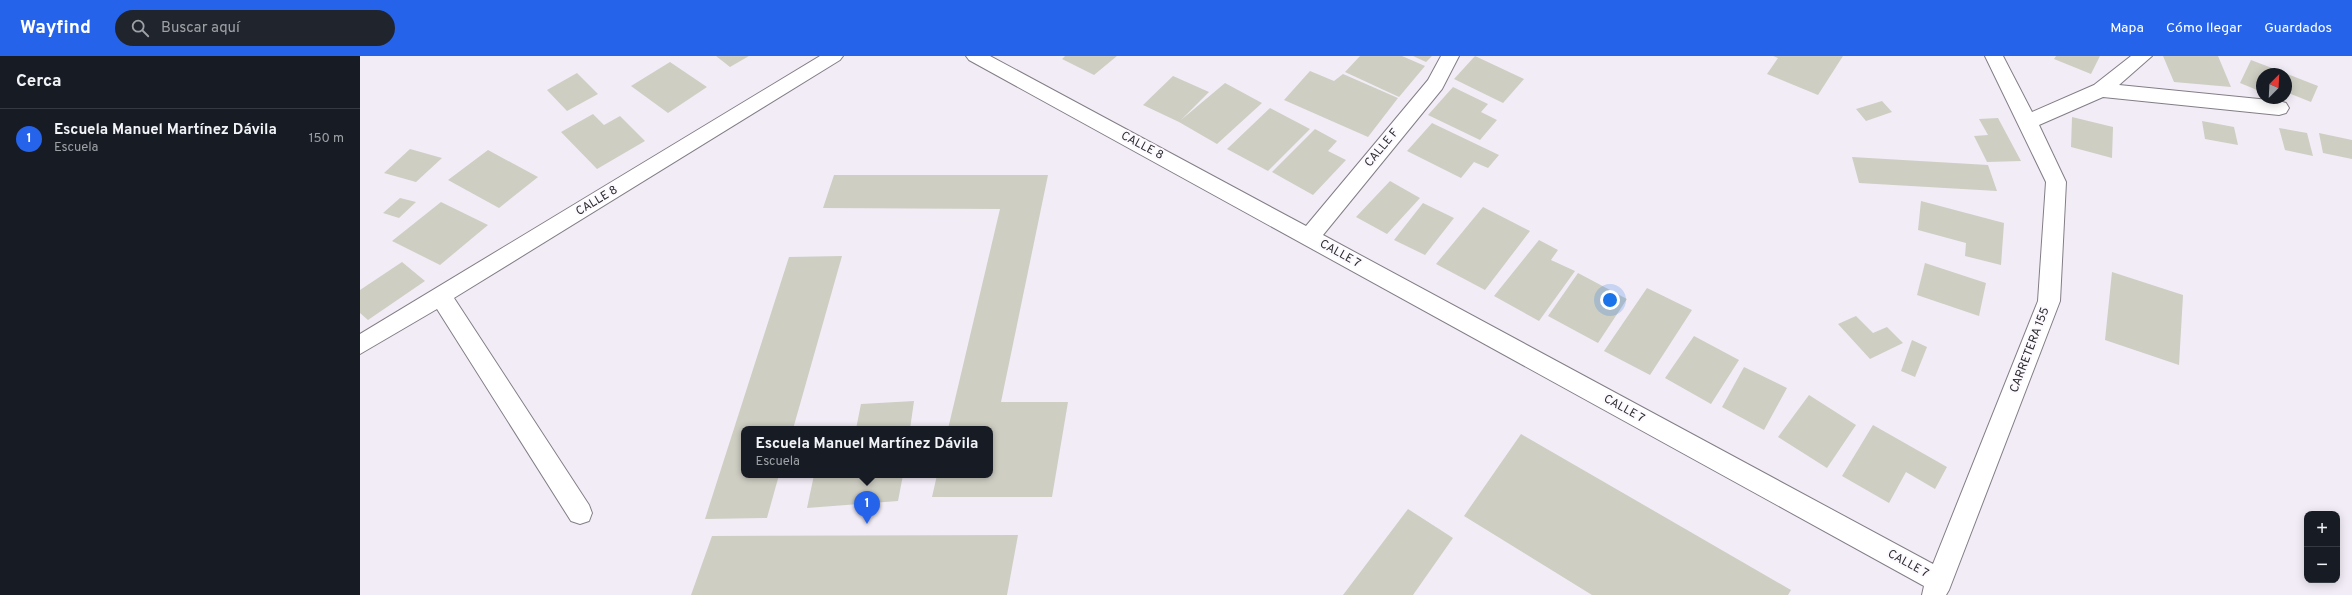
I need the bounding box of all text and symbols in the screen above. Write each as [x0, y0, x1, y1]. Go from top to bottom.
search box [115, 10, 395, 46]
text: Wayfind [20, 16, 91, 40]
icon: search [129, 17, 151, 39]
text: Buscar aquí [161, 19, 240, 38]
text: Mapa [2110, 20, 2144, 37]
text: Cómo llegar [2166, 20, 2242, 37]
text: Guardados [2264, 20, 2332, 37]
north arrow [2256, 68, 2292, 104]
text: Cerca [16, 71, 62, 93]
text: Escuela Manuel Martínez Dávila [54, 121, 277, 140]
street label: CALLE F [1361, 125, 1403, 171]
street label: CALLE 8 [1118, 128, 1166, 164]
text: 1 [26, 131, 32, 147]
text: 150 m [309, 131, 344, 147]
text: Escuela [54, 140, 98, 156]
street label: CALLE 8 [573, 182, 621, 220]
street label: CALLE 7 [1317, 236, 1363, 272]
your location [1600, 290, 1620, 310]
street label: CARRETERA 155 [2006, 305, 2054, 395]
street label: CALLE 7 [1601, 391, 1647, 427]
popup [741, 426, 993, 478]
text: Escuela Manuel Martínez Dávila [756, 435, 978, 454]
text: Escuela [756, 454, 800, 470]
pin: 1 [854, 491, 880, 524]
map controls [2304, 511, 2340, 583]
button: + [2304, 511, 2340, 547]
street label: CALLE 7 [1885, 546, 1931, 582]
button: − [2304, 547, 2340, 583]

